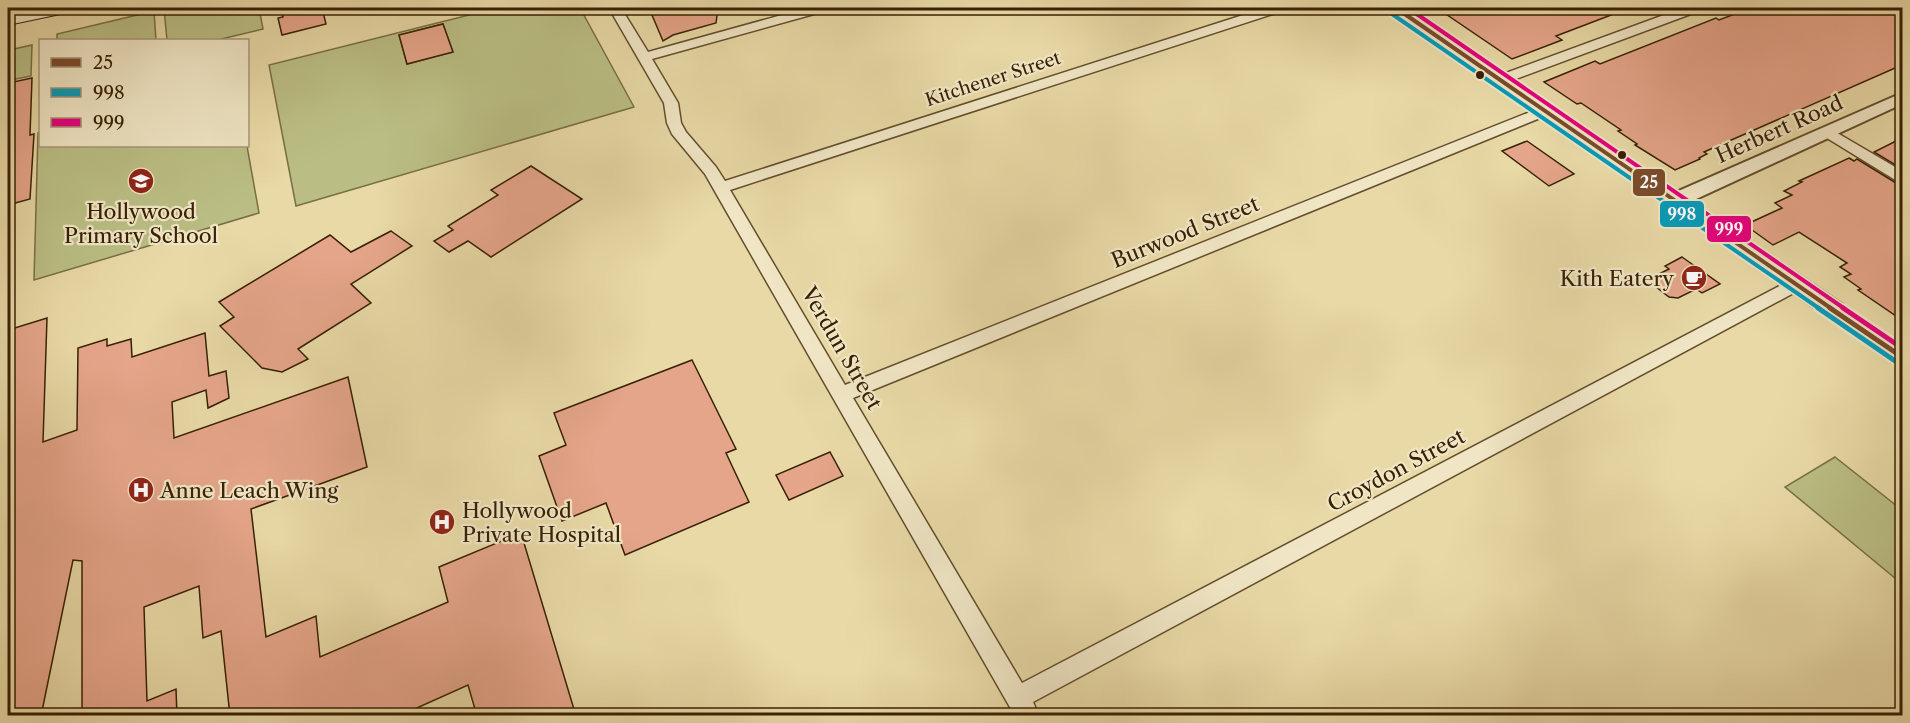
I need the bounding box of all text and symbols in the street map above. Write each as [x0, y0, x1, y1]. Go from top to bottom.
legend [39, 39, 249, 147]
street label: Kitchener Street [923, 47, 1064, 111]
text: 25 [93, 52, 113, 74]
unlabelled marker [1474, 69, 1486, 81]
text: 998 [93, 82, 125, 104]
street label: Herbert Road [1712, 90, 1847, 168]
text: 999 [93, 112, 125, 134]
unlabelled marker [1616, 149, 1628, 161]
school or university icon: Hollywood Primary School [126, 166, 156, 196]
line badge: 25 [1632, 168, 1666, 197]
text: 25 [1640, 172, 1658, 192]
street label: Burwood Street [1108, 191, 1263, 273]
place label: Hollywood Primary School [64, 199, 218, 248]
line badge: 998 [1659, 200, 1705, 228]
text: 998 [1668, 204, 1697, 224]
line badge: 999 [1706, 215, 1752, 243]
text: 999 [1715, 219, 1743, 239]
cafe icon: Kith Eatery [1679, 263, 1709, 293]
place label: Kith Eatery [1560, 266, 1674, 291]
street label: Verdun Street [796, 281, 888, 414]
street label: Croydon Street [1323, 423, 1470, 517]
hospital icon: Anne Leach Wing [126, 475, 156, 505]
place label: Anne Leach Wing [159, 478, 339, 503]
place label: Hollywood Private Hospital [462, 498, 621, 547]
hospital icon: Hollywood Private Hospital [427, 507, 457, 537]

